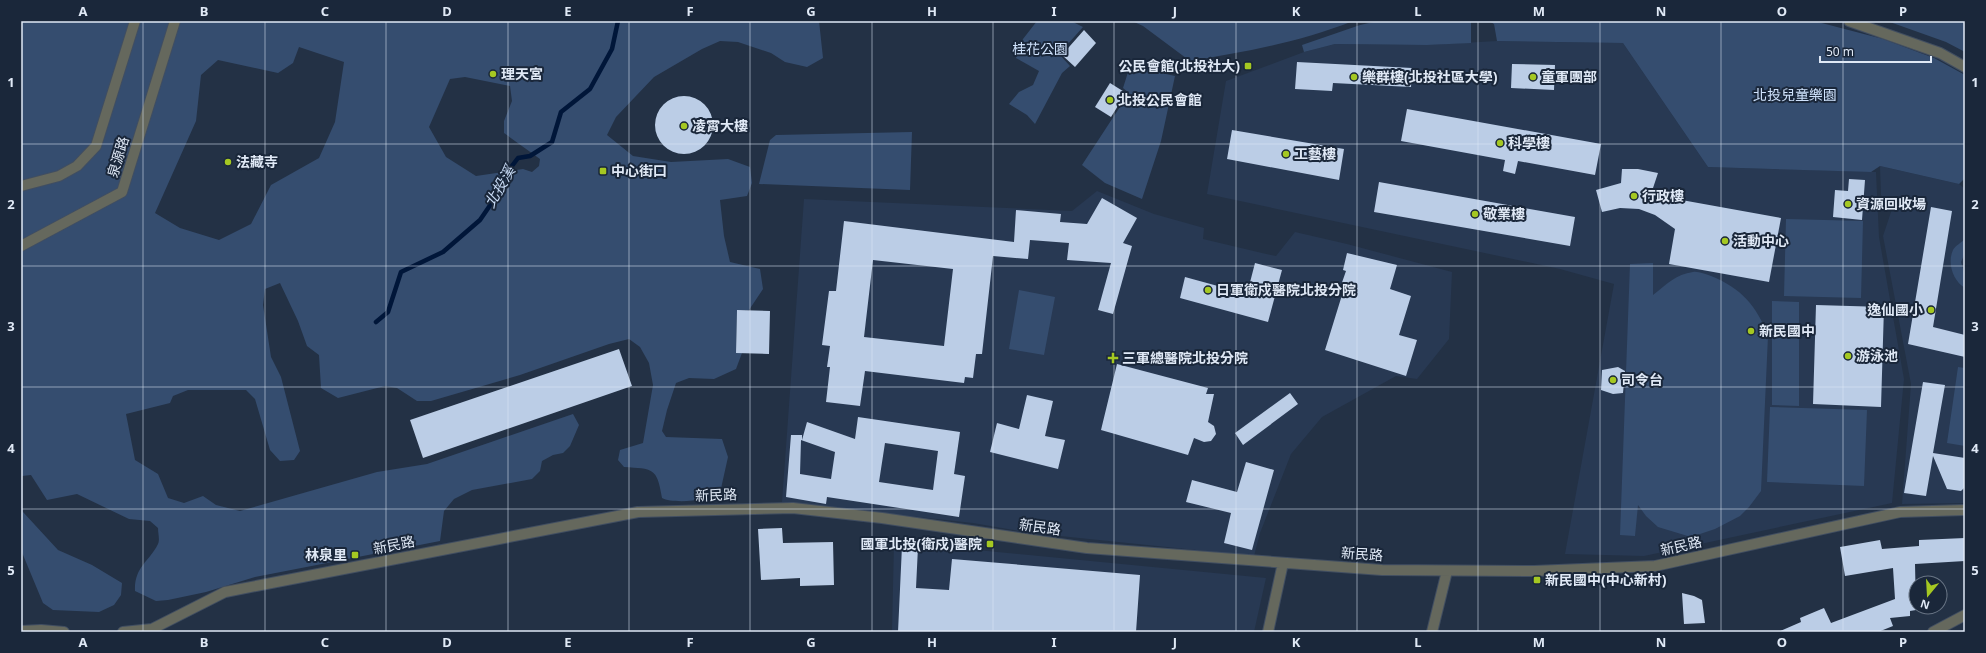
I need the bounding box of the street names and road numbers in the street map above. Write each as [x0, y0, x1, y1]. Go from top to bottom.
street label: 泉源路 [102, 134, 133, 180]
street label: 新民路 [695, 484, 737, 505]
street label: 新民路 [1018, 514, 1062, 539]
street label: 新民路 [371, 531, 416, 558]
street label: 新民路 [1658, 532, 1703, 559]
street label: 新民路 [1340, 543, 1384, 564]

